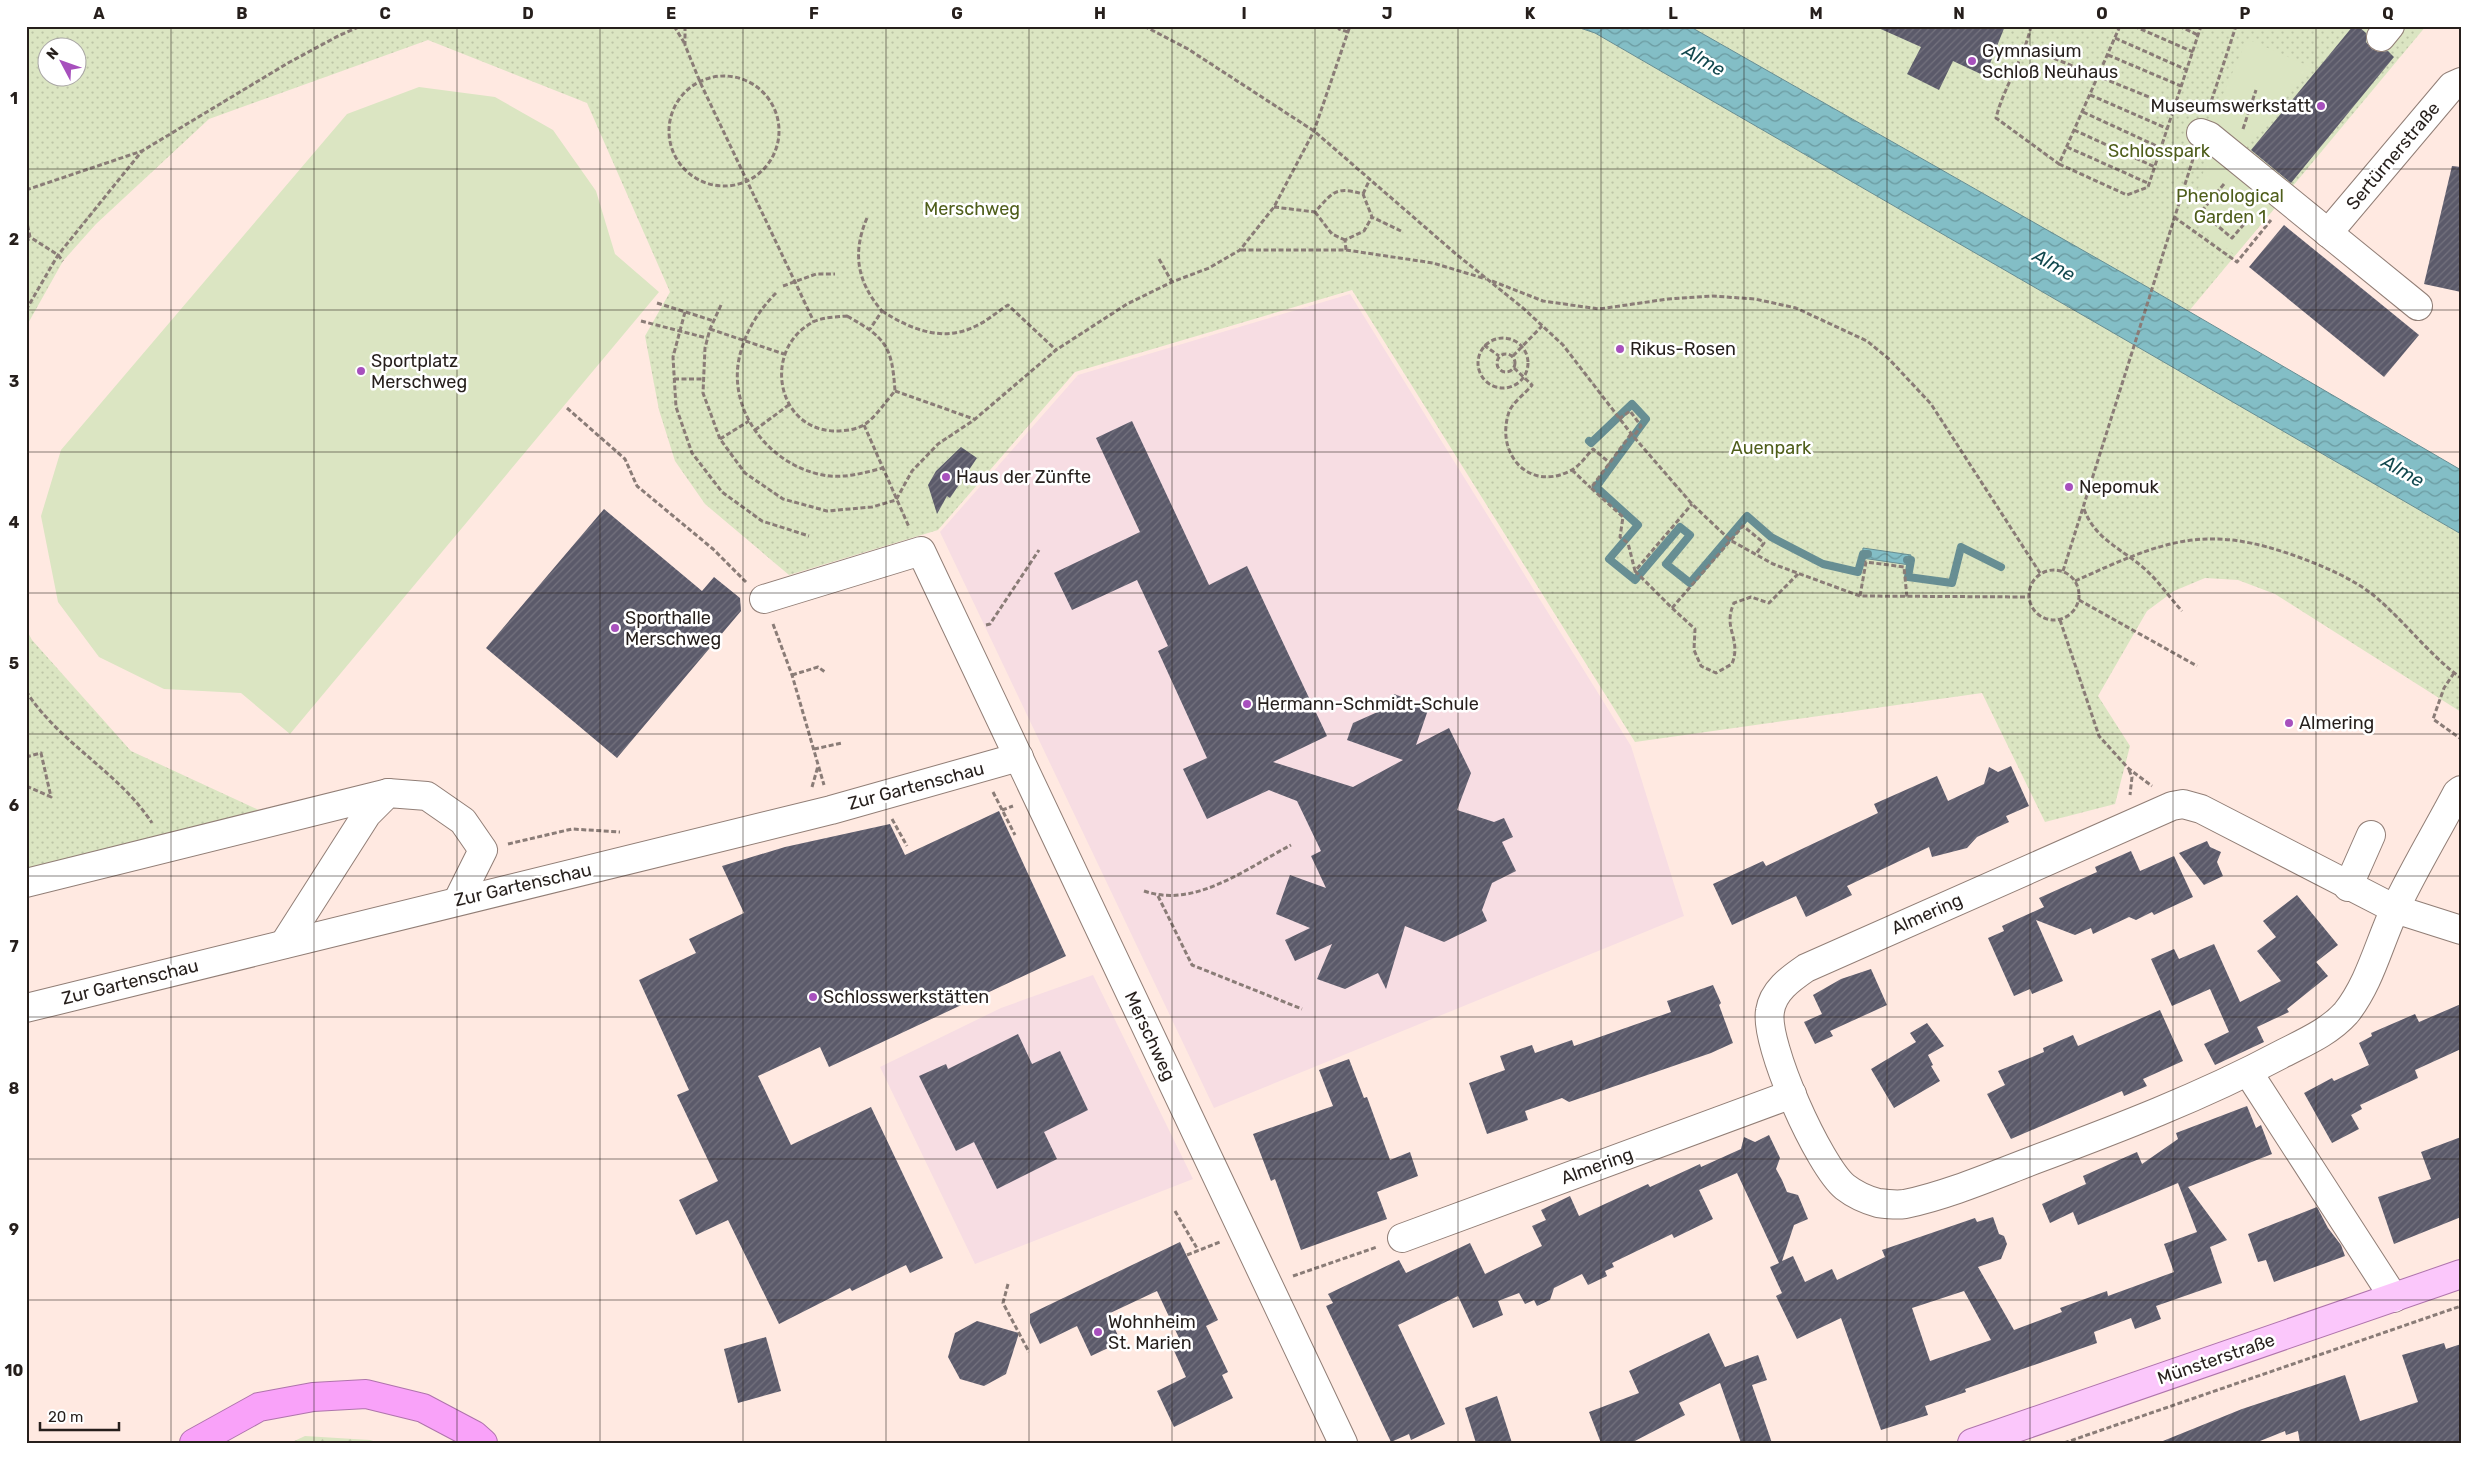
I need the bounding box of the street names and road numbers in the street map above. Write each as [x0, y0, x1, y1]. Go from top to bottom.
street label: Sertürnerstraße [2341, 98, 2445, 214]
street label: Zur Gartenschau [845, 757, 987, 815]
street label: Zur Gartenschau [452, 859, 594, 911]
street label: Almering [1888, 889, 1966, 939]
street label: Zur Gartenschau [59, 954, 201, 1010]
street label: Merschweg [1120, 988, 1180, 1084]
street label: Almering [1558, 1143, 1636, 1189]
street label: Münsterstraße [2154, 1329, 2278, 1389]

